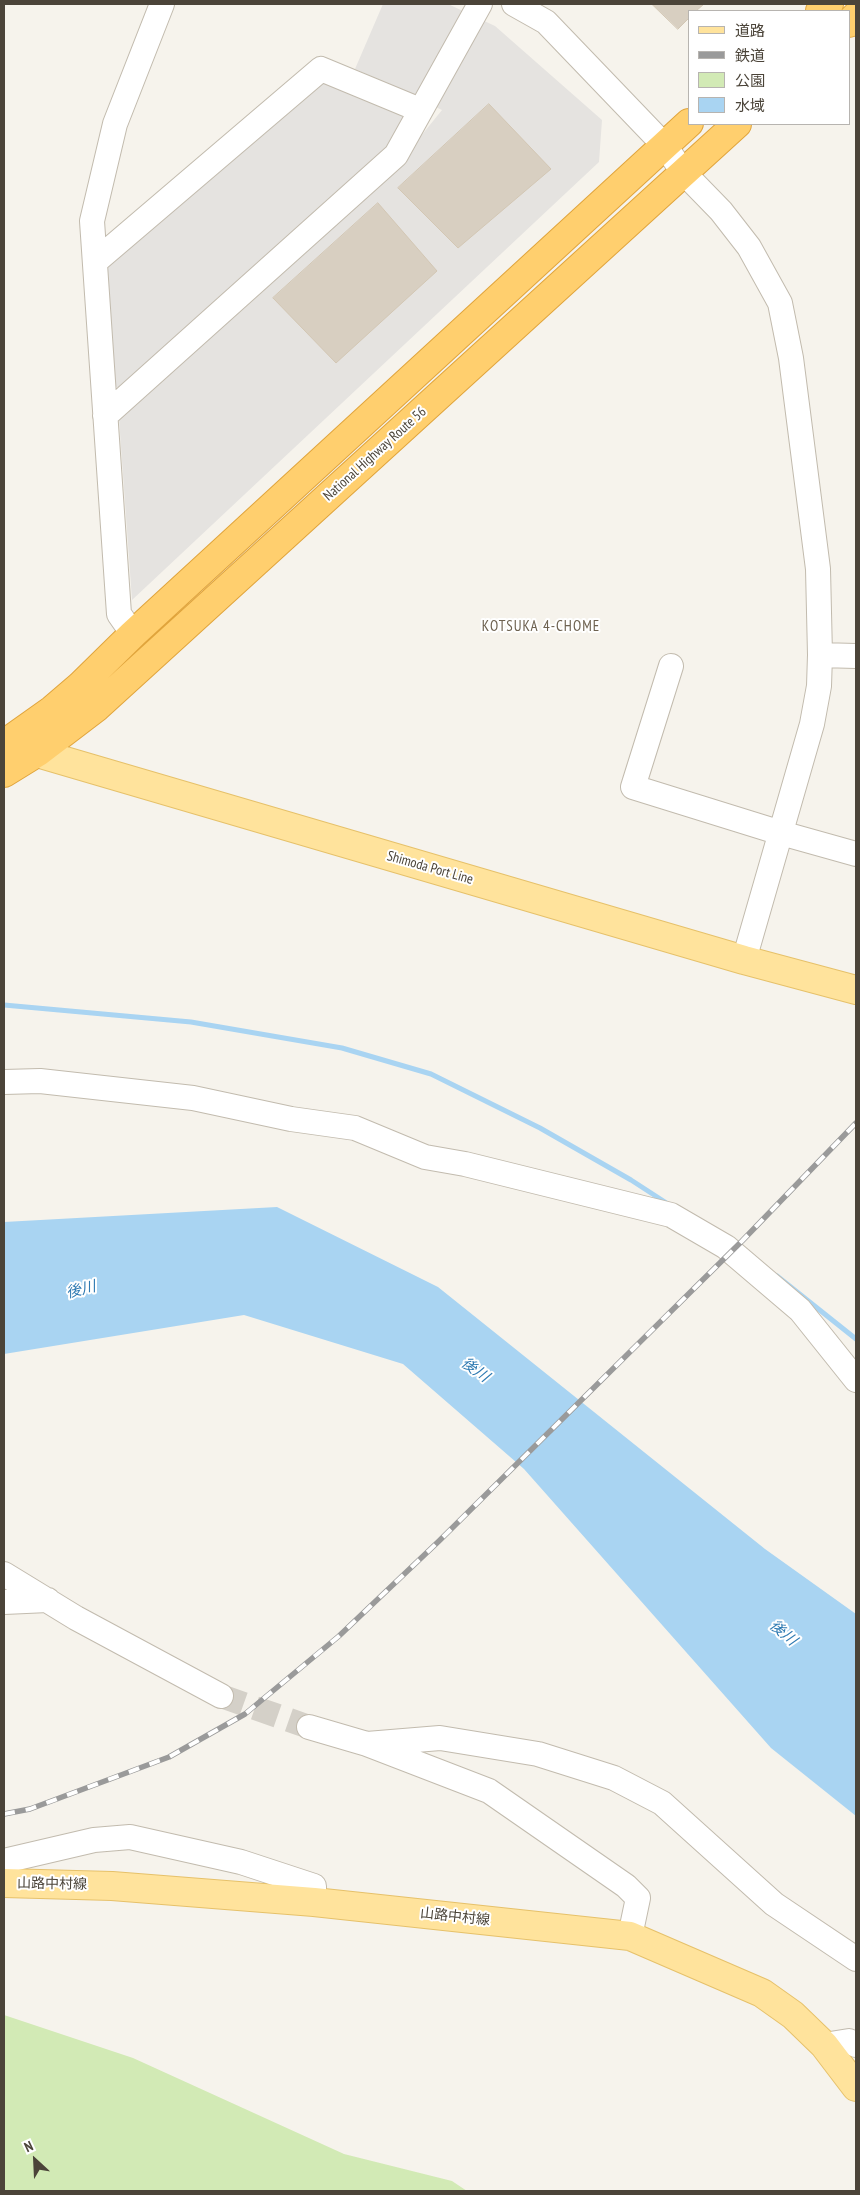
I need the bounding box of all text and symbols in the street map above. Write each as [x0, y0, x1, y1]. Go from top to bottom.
legend [688, 10, 850, 125]
text: 道路 [735, 21, 765, 40]
text: 鉄道 [735, 46, 765, 65]
text: 公園 [735, 71, 765, 90]
text: 水域 [735, 96, 765, 115]
street label: National Highway Route 56 [320, 404, 430, 504]
district label: KOTSUKA 4-CHOME [480, 618, 602, 636]
street label: Shimoda Port Line [385, 848, 475, 888]
water label: 後川 [64, 1278, 98, 1302]
water label: 後川 [458, 1354, 492, 1386]
water label: 後川 [766, 1616, 800, 1650]
street label: 山路中村線 [17, 1875, 87, 1893]
street label: 山路中村線 [419, 1905, 491, 1929]
north arrow [10, 2135, 60, 2185]
text: N [21, 2137, 36, 2156]

